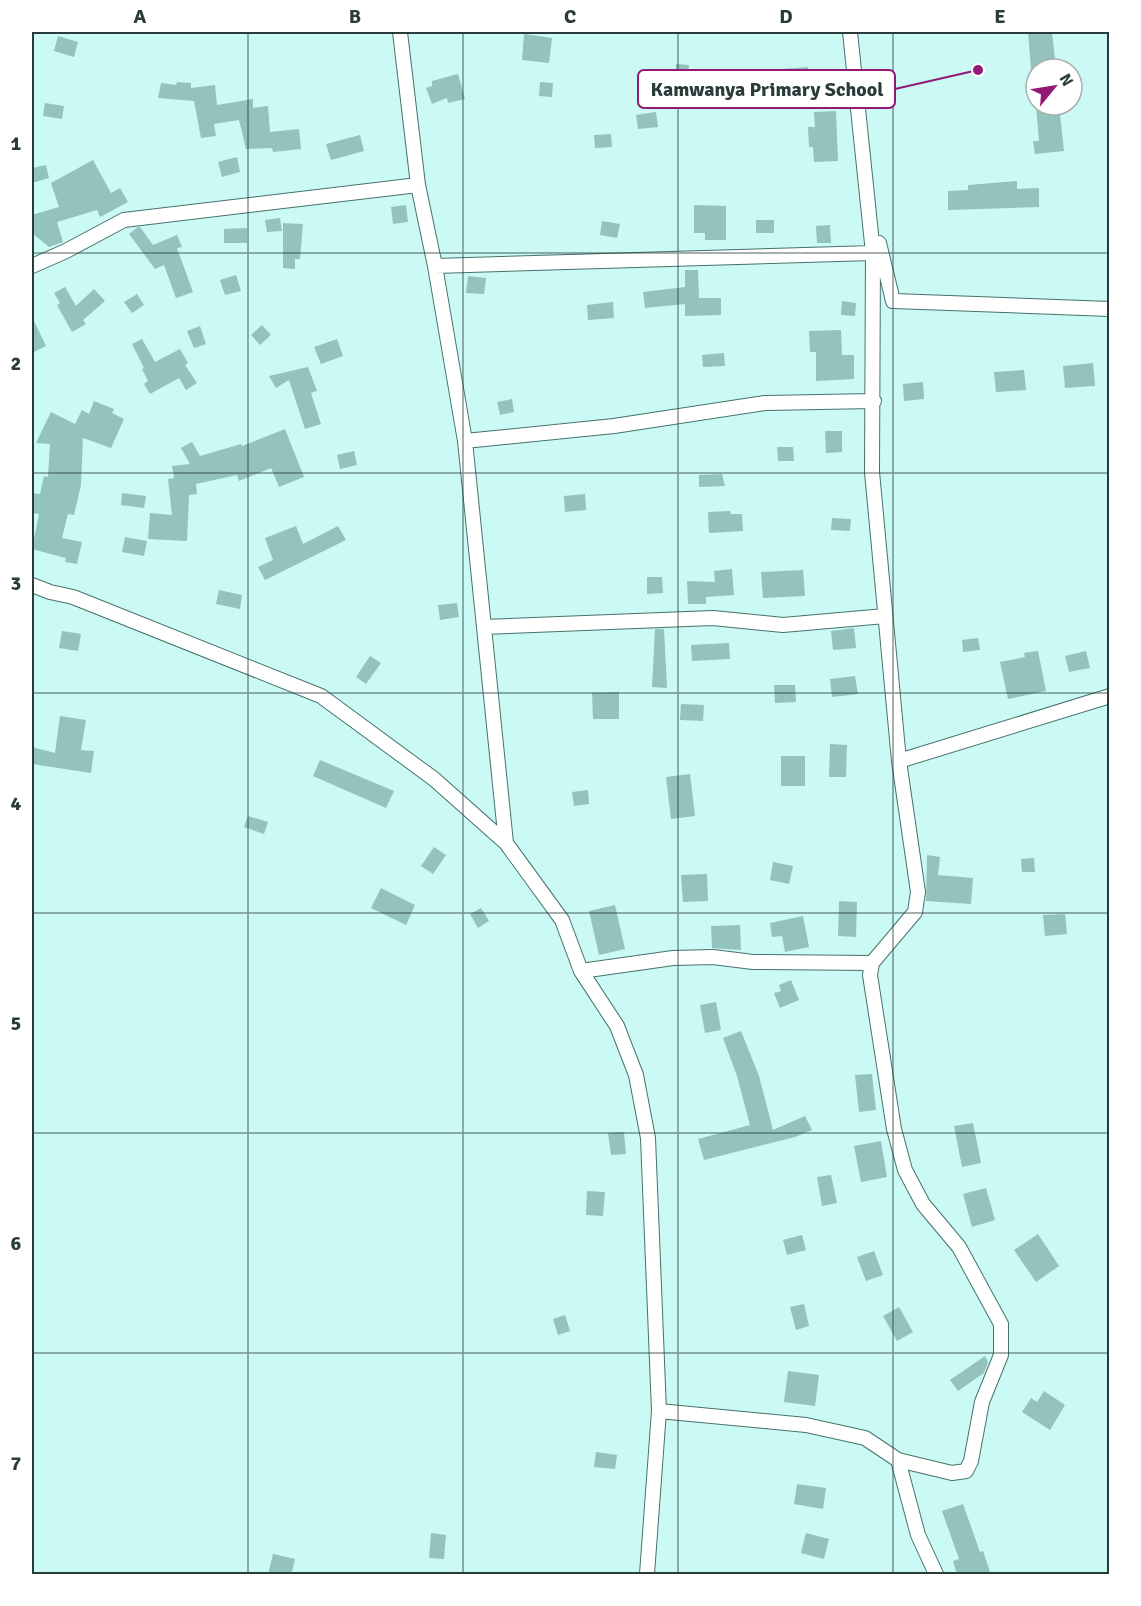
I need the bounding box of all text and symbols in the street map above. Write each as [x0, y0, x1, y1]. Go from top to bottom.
text: A [134, 4, 147, 29]
text: B [349, 4, 361, 29]
text: C [564, 4, 576, 29]
text: D [779, 4, 793, 29]
text: E [994, 4, 1006, 29]
north arrow [1024, 57, 1084, 117]
callout: Kamwanya Primary School [638, 70, 895, 108]
text: N [1055, 70, 1078, 90]
text: Kamwanya Primary School [651, 77, 883, 102]
text: 1 [11, 131, 22, 156]
text: 2 [11, 351, 21, 376]
text: 3 [11, 571, 21, 596]
text: 4 [11, 791, 22, 816]
text: 5 [11, 1011, 21, 1036]
text: 6 [11, 1231, 22, 1256]
text: 7 [11, 1451, 22, 1476]

